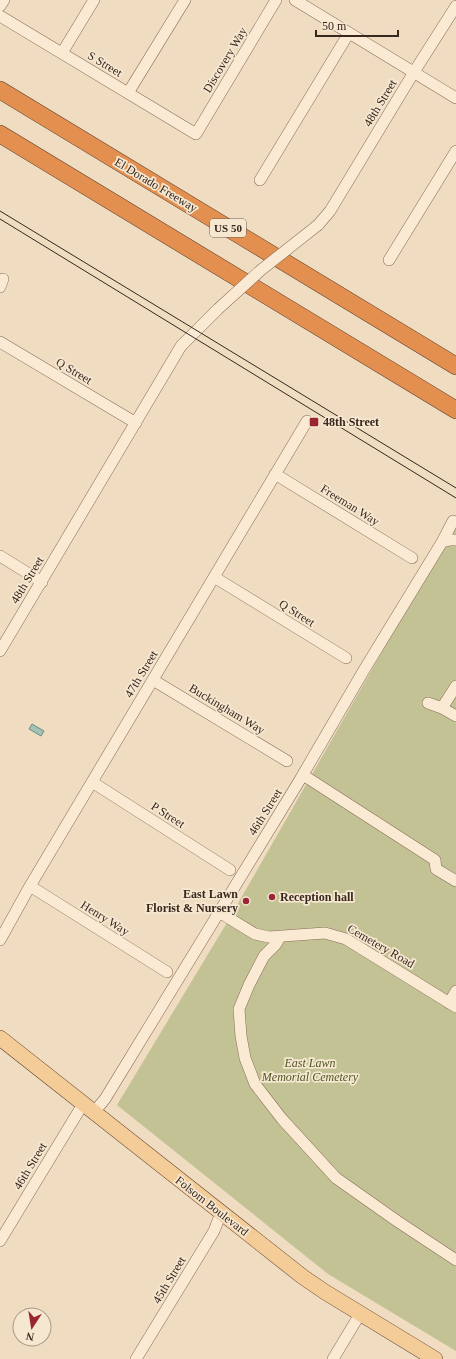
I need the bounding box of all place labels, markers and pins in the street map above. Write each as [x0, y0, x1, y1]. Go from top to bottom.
place label: 48th Street [323, 415, 379, 429]
marker: 48th Street [308, 416, 320, 428]
place label: East Lawn Florist & Nursery [146, 887, 238, 915]
place label: Reception hall [280, 890, 354, 904]
marker: Reception hall [267, 892, 277, 902]
marker: East Lawn Florist & Nursery [241, 896, 251, 906]

